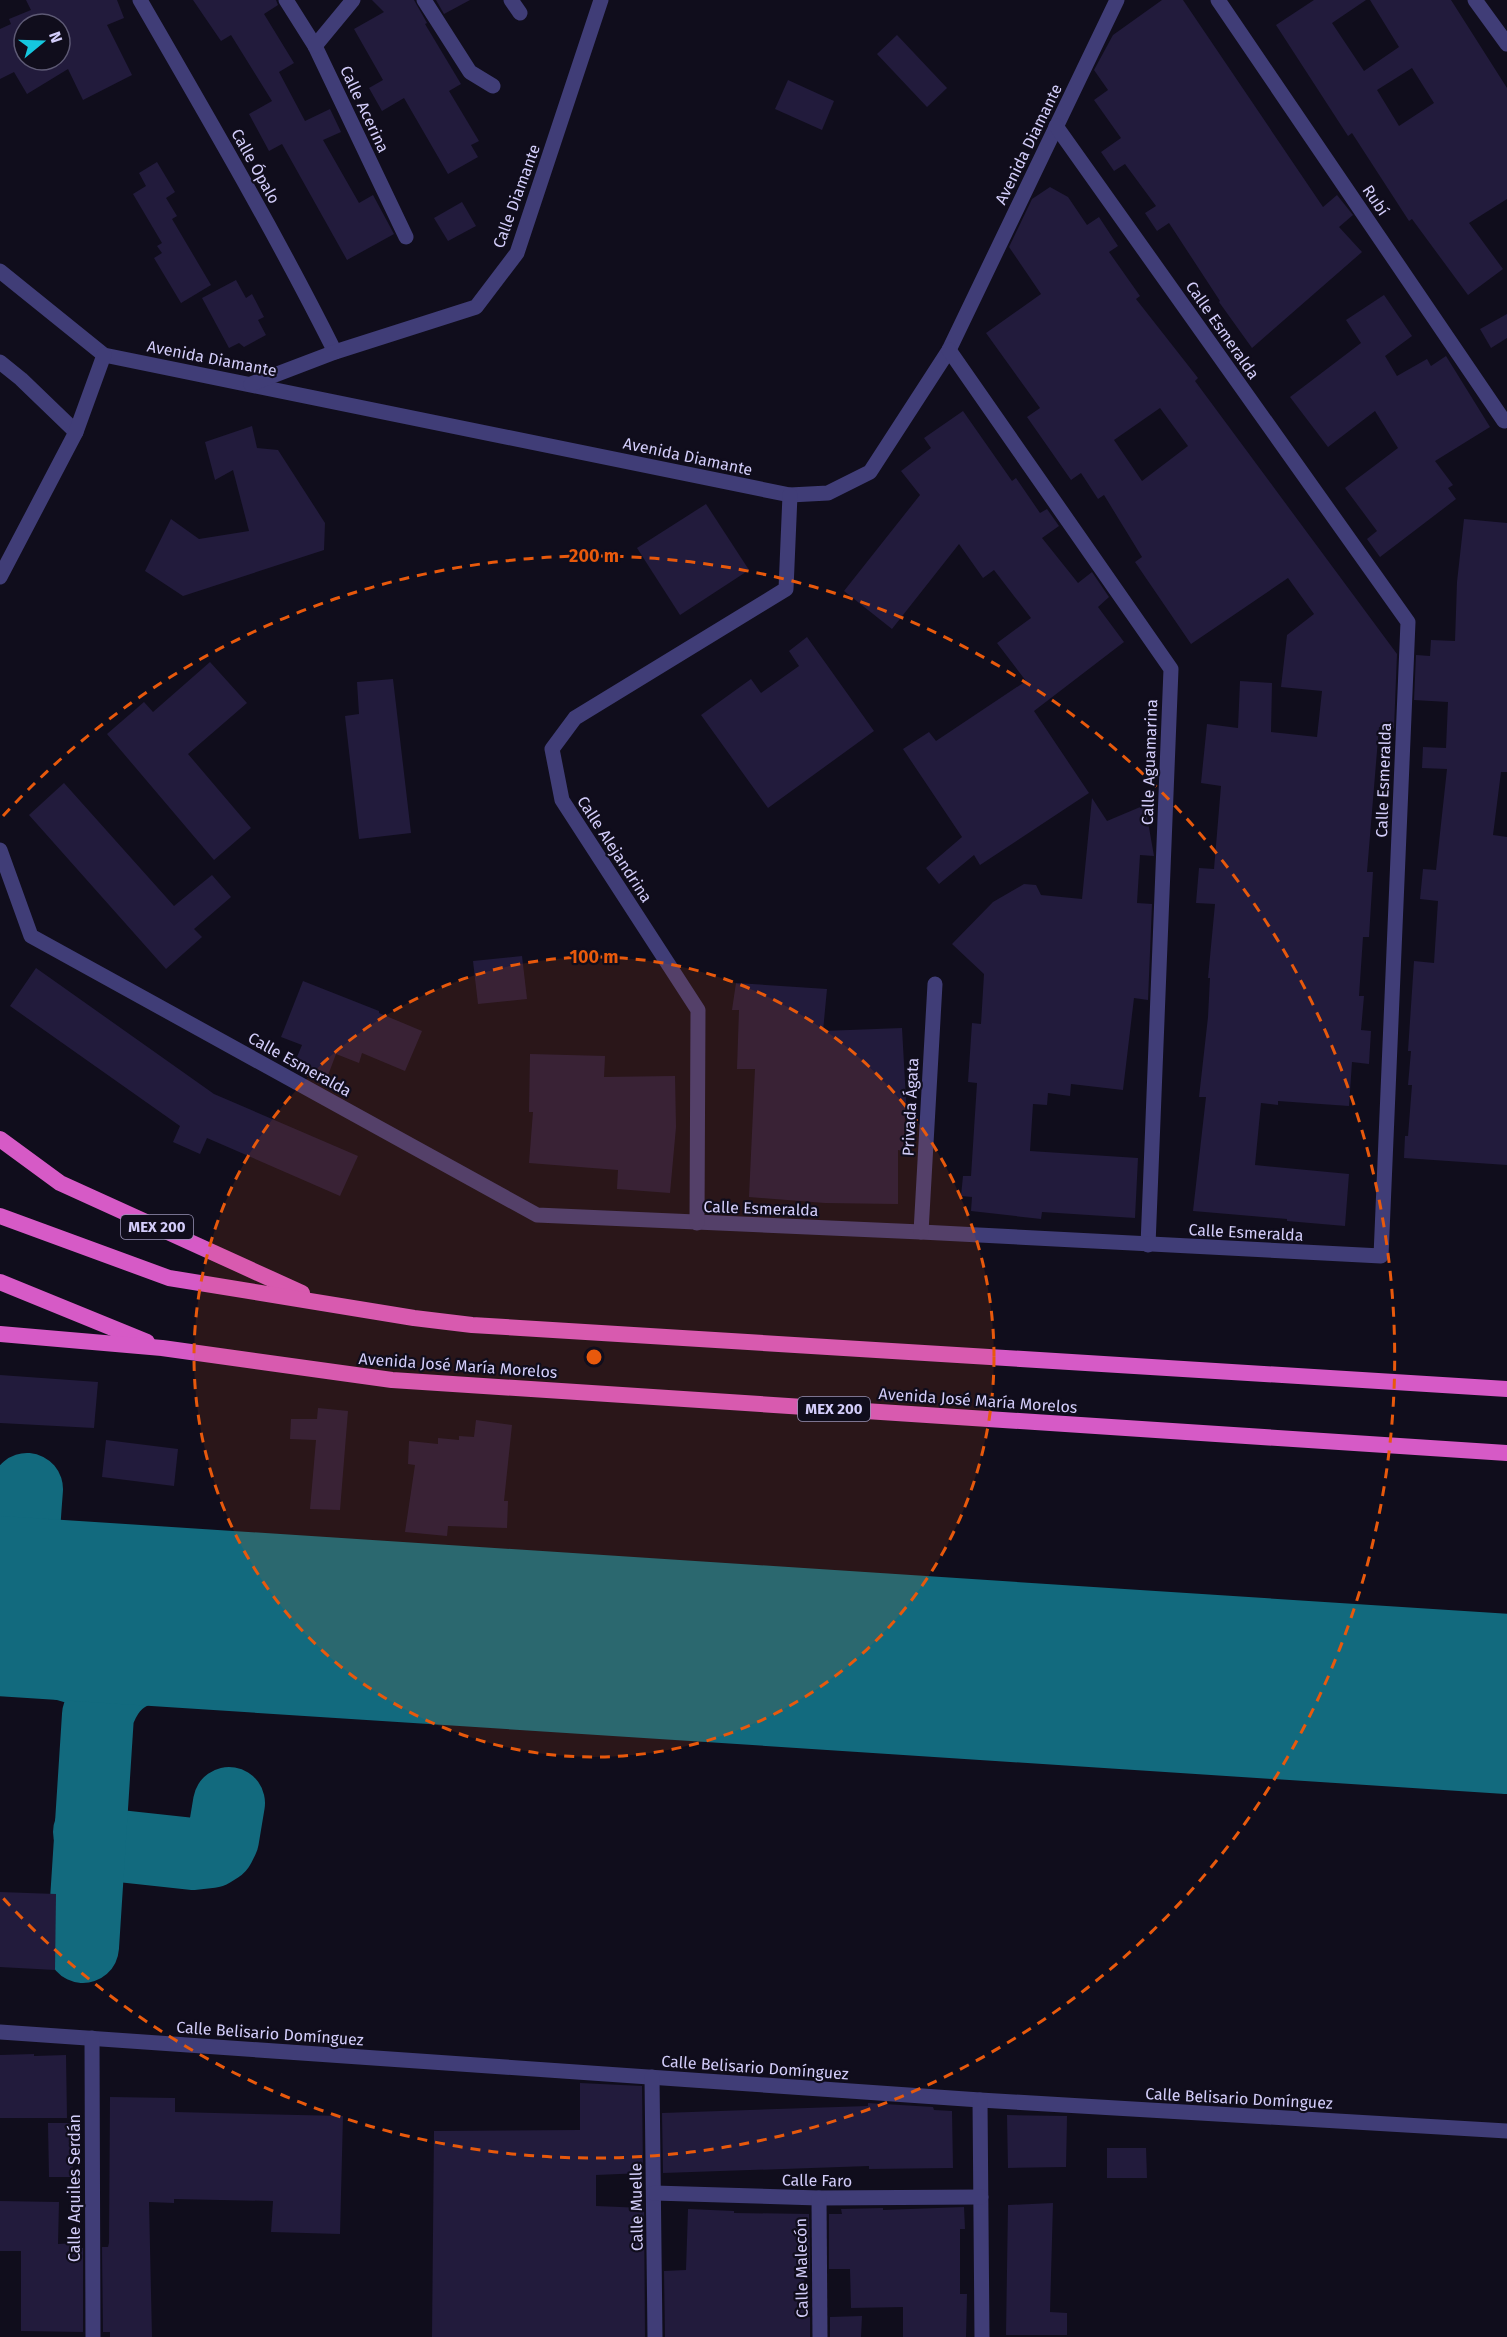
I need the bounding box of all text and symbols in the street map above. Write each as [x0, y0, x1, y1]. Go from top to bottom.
north arrow [12, 12, 72, 72]
text: N [45, 29, 66, 45]
street label: Calle Acerina [336, 63, 393, 156]
street label: Avenida Diamante [991, 81, 1066, 208]
street label: Calle Ópalo [227, 125, 285, 207]
street label: Calle Diamante [489, 142, 544, 251]
street label: Rubí [1358, 181, 1393, 220]
street label: Calle Esmeralda [1182, 278, 1263, 383]
street label: Avenida Diamante [145, 337, 278, 380]
street label: Avenida Diamante [622, 434, 754, 479]
text: 200 m [569, 545, 619, 567]
street label: Calle Aguamarina [1138, 699, 1161, 825]
street label: Calle Esmeralda [1372, 722, 1395, 838]
street label: Calle Alejandrina [573, 793, 656, 906]
text: 100 m [570, 946, 618, 968]
street label: Calle Esmeralda [245, 1028, 355, 1101]
street label: Privada Ágata [897, 1057, 923, 1157]
street label: Calle Esmeralda [703, 1197, 819, 1220]
road number: MEX 200 [121, 1215, 193, 1239]
street label: Calle Esmeralda [1188, 1220, 1304, 1245]
centre of rings [584, 1347, 604, 1367]
street label: Avenida José María Morelos [358, 1349, 558, 1382]
street label: Avenida José María Morelos [878, 1384, 1078, 1417]
road number: MEX 200 [798, 1397, 870, 1421]
street label: Calle Belisario Domínguez [176, 2017, 364, 2050]
street label: Calle Belisario Domínguez [661, 2051, 849, 2084]
street label: Calle Belisario Domínguez [1145, 2084, 1333, 2113]
street label: Calle Aquiles Serdán [65, 2114, 84, 2262]
street label: Calle Muelle [626, 2163, 647, 2251]
street label: Calle Faro [782, 2170, 852, 2191]
street label: Calle Malecón [791, 2218, 812, 2318]

